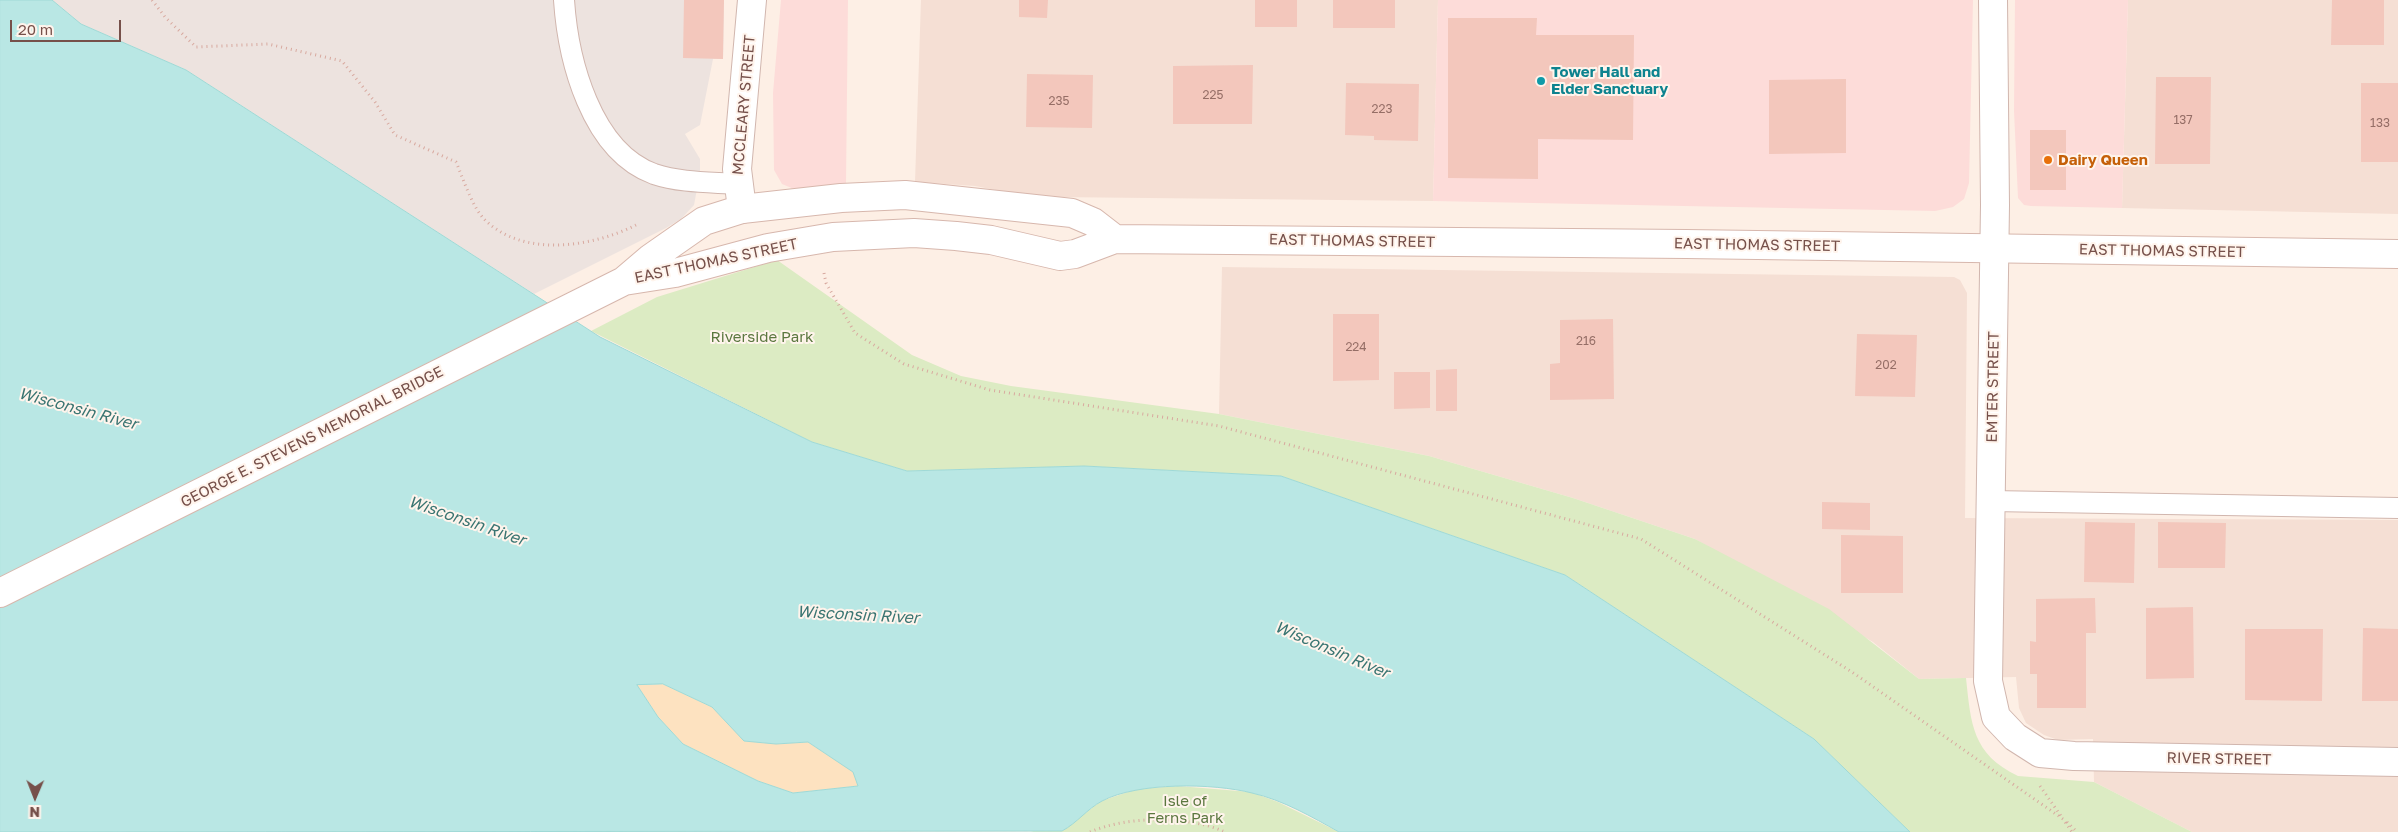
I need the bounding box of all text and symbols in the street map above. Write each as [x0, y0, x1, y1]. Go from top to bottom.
scale bar [12, 10, 124, 42]
text: 20 m [18, 20, 53, 38]
street label: MCCLEARY STREET [729, 34, 759, 176]
place label: Tower Hall and Elder Sanctuary [1551, 63, 1668, 98]
marker: Tower Hall and Elder Sanctuary [1535, 75, 1547, 87]
house number: 225 [1203, 88, 1223, 102]
house number: 235 [1049, 94, 1069, 108]
house number: 223 [1372, 102, 1392, 116]
house number: 137 [2173, 113, 2193, 127]
house number: 133 [2370, 116, 2390, 130]
place label: Dairy Queen [2058, 151, 2148, 169]
marker: Dairy Queen [2042, 154, 2054, 166]
street label: EAST THOMAS STREET [1269, 231, 1435, 251]
street label: EAST THOMAS STREET [633, 235, 799, 287]
street label: EAST THOMAS STREET [1674, 235, 1840, 255]
street label: EAST THOMAS STREET [2079, 241, 2245, 261]
park label: Riverside Park [711, 328, 813, 346]
street label: EMTER STREET [1983, 331, 2003, 443]
house number: 216 [1576, 334, 1596, 348]
house number: 224 [1345, 340, 1367, 354]
house number: 202 [1875, 358, 1897, 372]
street label: GEORGE E. STEVENS MEMORIAL BRIDGE [178, 363, 446, 511]
water label: Wisconsin River [16, 384, 140, 434]
water label: Wisconsin River [406, 492, 528, 550]
water label: Wisconsin River [796, 602, 920, 628]
water label: Wisconsin River [1272, 617, 1392, 683]
street label: RIVER STREET [2166, 749, 2272, 769]
north arrow [10, 772, 60, 822]
park label: Isle of Ferns Park [1147, 792, 1223, 827]
text: N [29, 804, 40, 821]

